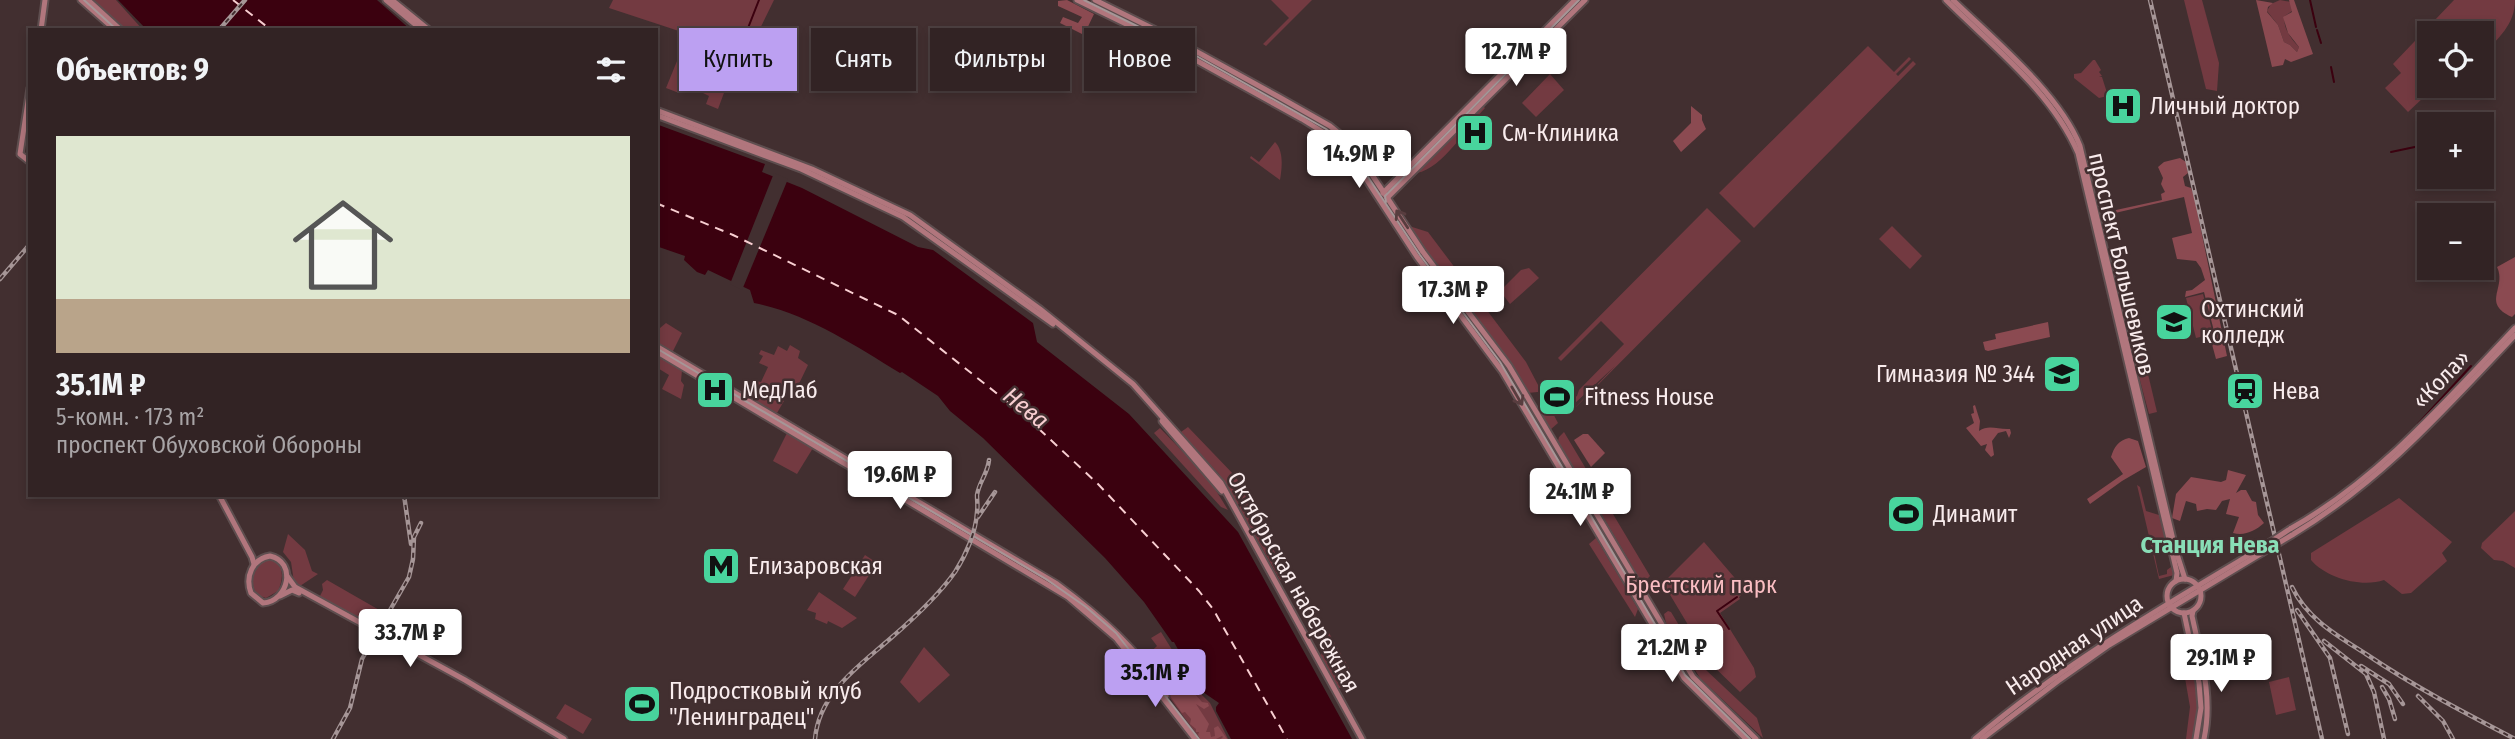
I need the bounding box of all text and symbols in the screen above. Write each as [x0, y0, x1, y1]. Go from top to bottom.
map controls [2417, 21, 2494, 280]
button: locate [2417, 21, 2494, 98]
chip: Купить [679, 28, 797, 91]
chip: Снять [811, 28, 916, 91]
chip: Фильтры [930, 28, 1070, 91]
chip: Новое [1084, 28, 1195, 91]
pin: 12.7M ₽ [1451, 28, 1581, 88]
text: 12.7M ₽ [1481, 37, 1551, 65]
icon: filters [592, 51, 630, 89]
text: Объектов: 9 [56, 52, 209, 88]
hospital icon: Личный доктор [2102, 85, 2144, 127]
place label: Личный доктор [2150, 92, 2300, 120]
hospital icon: См-Клиника [1454, 112, 1496, 154]
button: + [2417, 112, 2494, 189]
place label: См-Клиника [1502, 119, 1619, 147]
pin: 14.9M ₽ [1294, 130, 1424, 190]
text: 14.9M ₽ [1323, 139, 1395, 167]
street label: проспект Большевиков [2083, 150, 2161, 378]
icon: home [280, 182, 406, 308]
button: − [2417, 203, 2494, 280]
one-way arrow [1395, 210, 1409, 230]
pin: 17.3M ₽ [1388, 266, 1518, 326]
text: 17.3M ₽ [1418, 275, 1488, 303]
place label: Охтинский колледж [2201, 295, 2305, 349]
school or university icon: Охтинский колледж [2153, 301, 2195, 343]
street label: «Кола» [2406, 344, 2476, 414]
school or university icon: Гимназия № 344 [2041, 353, 2083, 395]
place label: Гимназия № 344 [1876, 360, 2035, 388]
text: 35.1M ₽ [56, 367, 146, 403]
hospital icon: МедЛаб [694, 369, 736, 411]
station icon: Нева [2224, 370, 2266, 412]
place label: МедЛаб [742, 376, 818, 404]
sports icon: Fitness House [1536, 376, 1578, 418]
place label: Нева [2272, 377, 2320, 405]
water label: Нева [998, 381, 1054, 435]
place label: Fitness House [1584, 383, 1714, 411]
one-way arrow [1511, 385, 1524, 406]
text: 5-комн. · 173 m² [56, 403, 204, 431]
text: проспект Обуховской Обороны [56, 431, 362, 459]
pin: 19.6M ₽ [835, 452, 965, 511]
text: 19.6M ₽ [864, 460, 936, 488]
street label: Октябрьская набережная [1221, 467, 1367, 697]
pin: 24.1M ₽ [1515, 468, 1645, 528]
text: 24.1M ₽ [1546, 477, 1614, 505]
sports icon: Динамит [1885, 493, 1927, 535]
place label: Динамит [1932, 500, 2018, 528]
district label: Станция Нева [2140, 531, 2280, 559]
metro station icon: Елизаровская [700, 545, 742, 587]
place label: Елизаровская [748, 552, 883, 580]
park label: Брестский парк [1625, 571, 1777, 599]
street label: Народная улица [2000, 589, 2148, 701]
pin: 33.7M ₽ [345, 610, 475, 669]
text: 33.7M ₽ [375, 618, 445, 646]
pin: 21.2M ₽ [1607, 624, 1737, 684]
text: 21.2M ₽ [1637, 633, 1707, 661]
pin: 29.1M ₽ [2156, 634, 2286, 694]
text: 29.1M ₽ [2187, 643, 2255, 671]
pin: 35.1M ₽ [1090, 650, 1220, 709]
text: 35.1M ₽ [1121, 658, 1189, 686]
place label: Подростковый клуб "Ленинградец" [669, 677, 862, 731]
sports icon: Подростковый клуб "Ленинградец" [621, 683, 663, 725]

